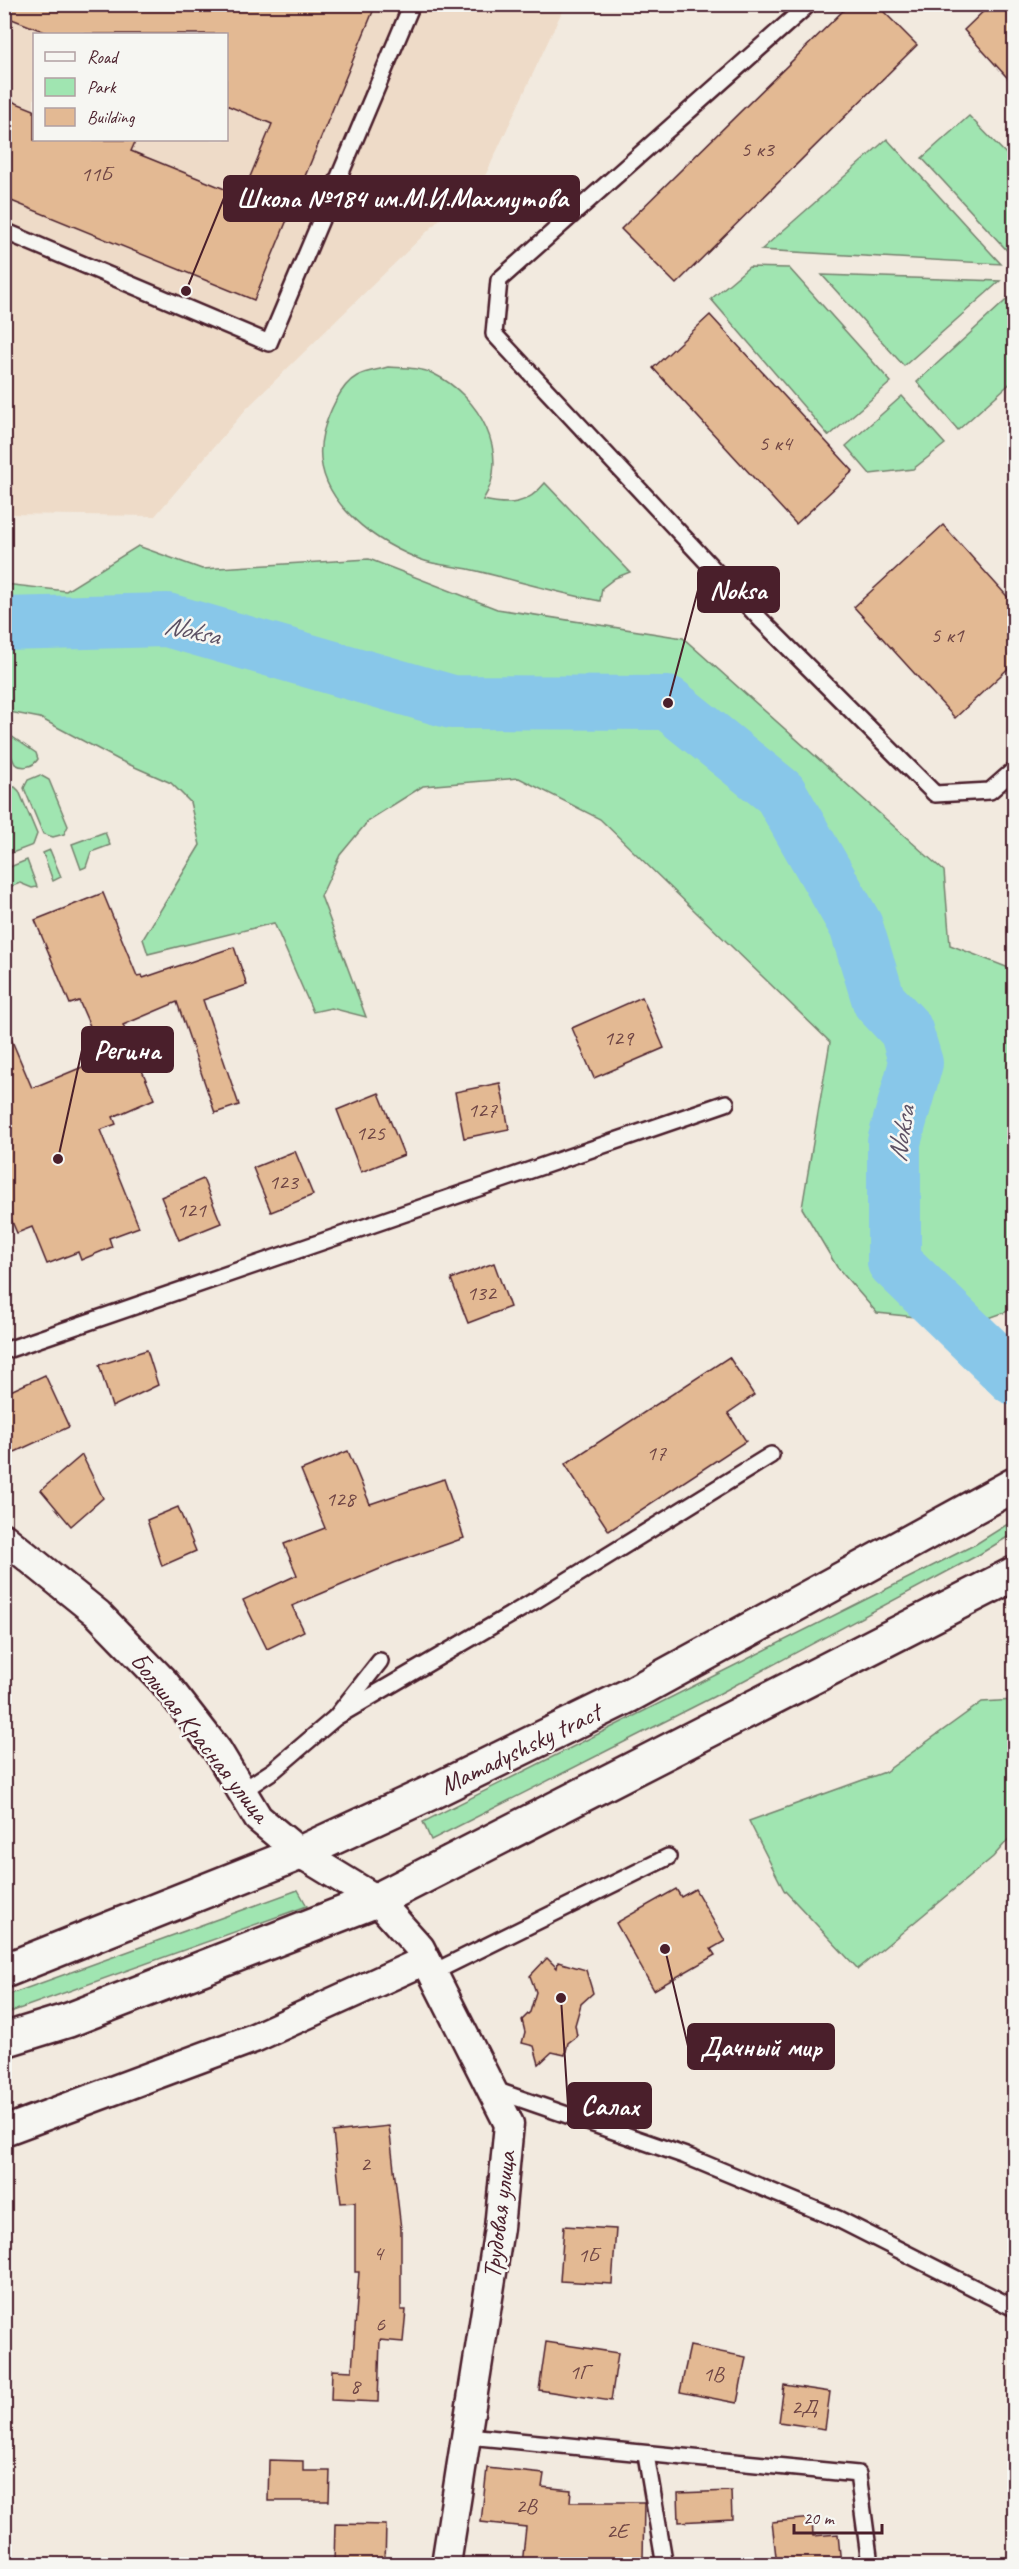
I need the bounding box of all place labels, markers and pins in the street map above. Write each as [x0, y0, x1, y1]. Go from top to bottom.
callout: Школа №184 им.М.И.Махмутова [224, 176, 579, 221]
callout: Noksa [698, 567, 779, 612]
callout: Регина [82, 1027, 173, 1072]
callout: Дачный мир [688, 2024, 834, 2069]
callout: Салах [568, 2083, 651, 2128]

